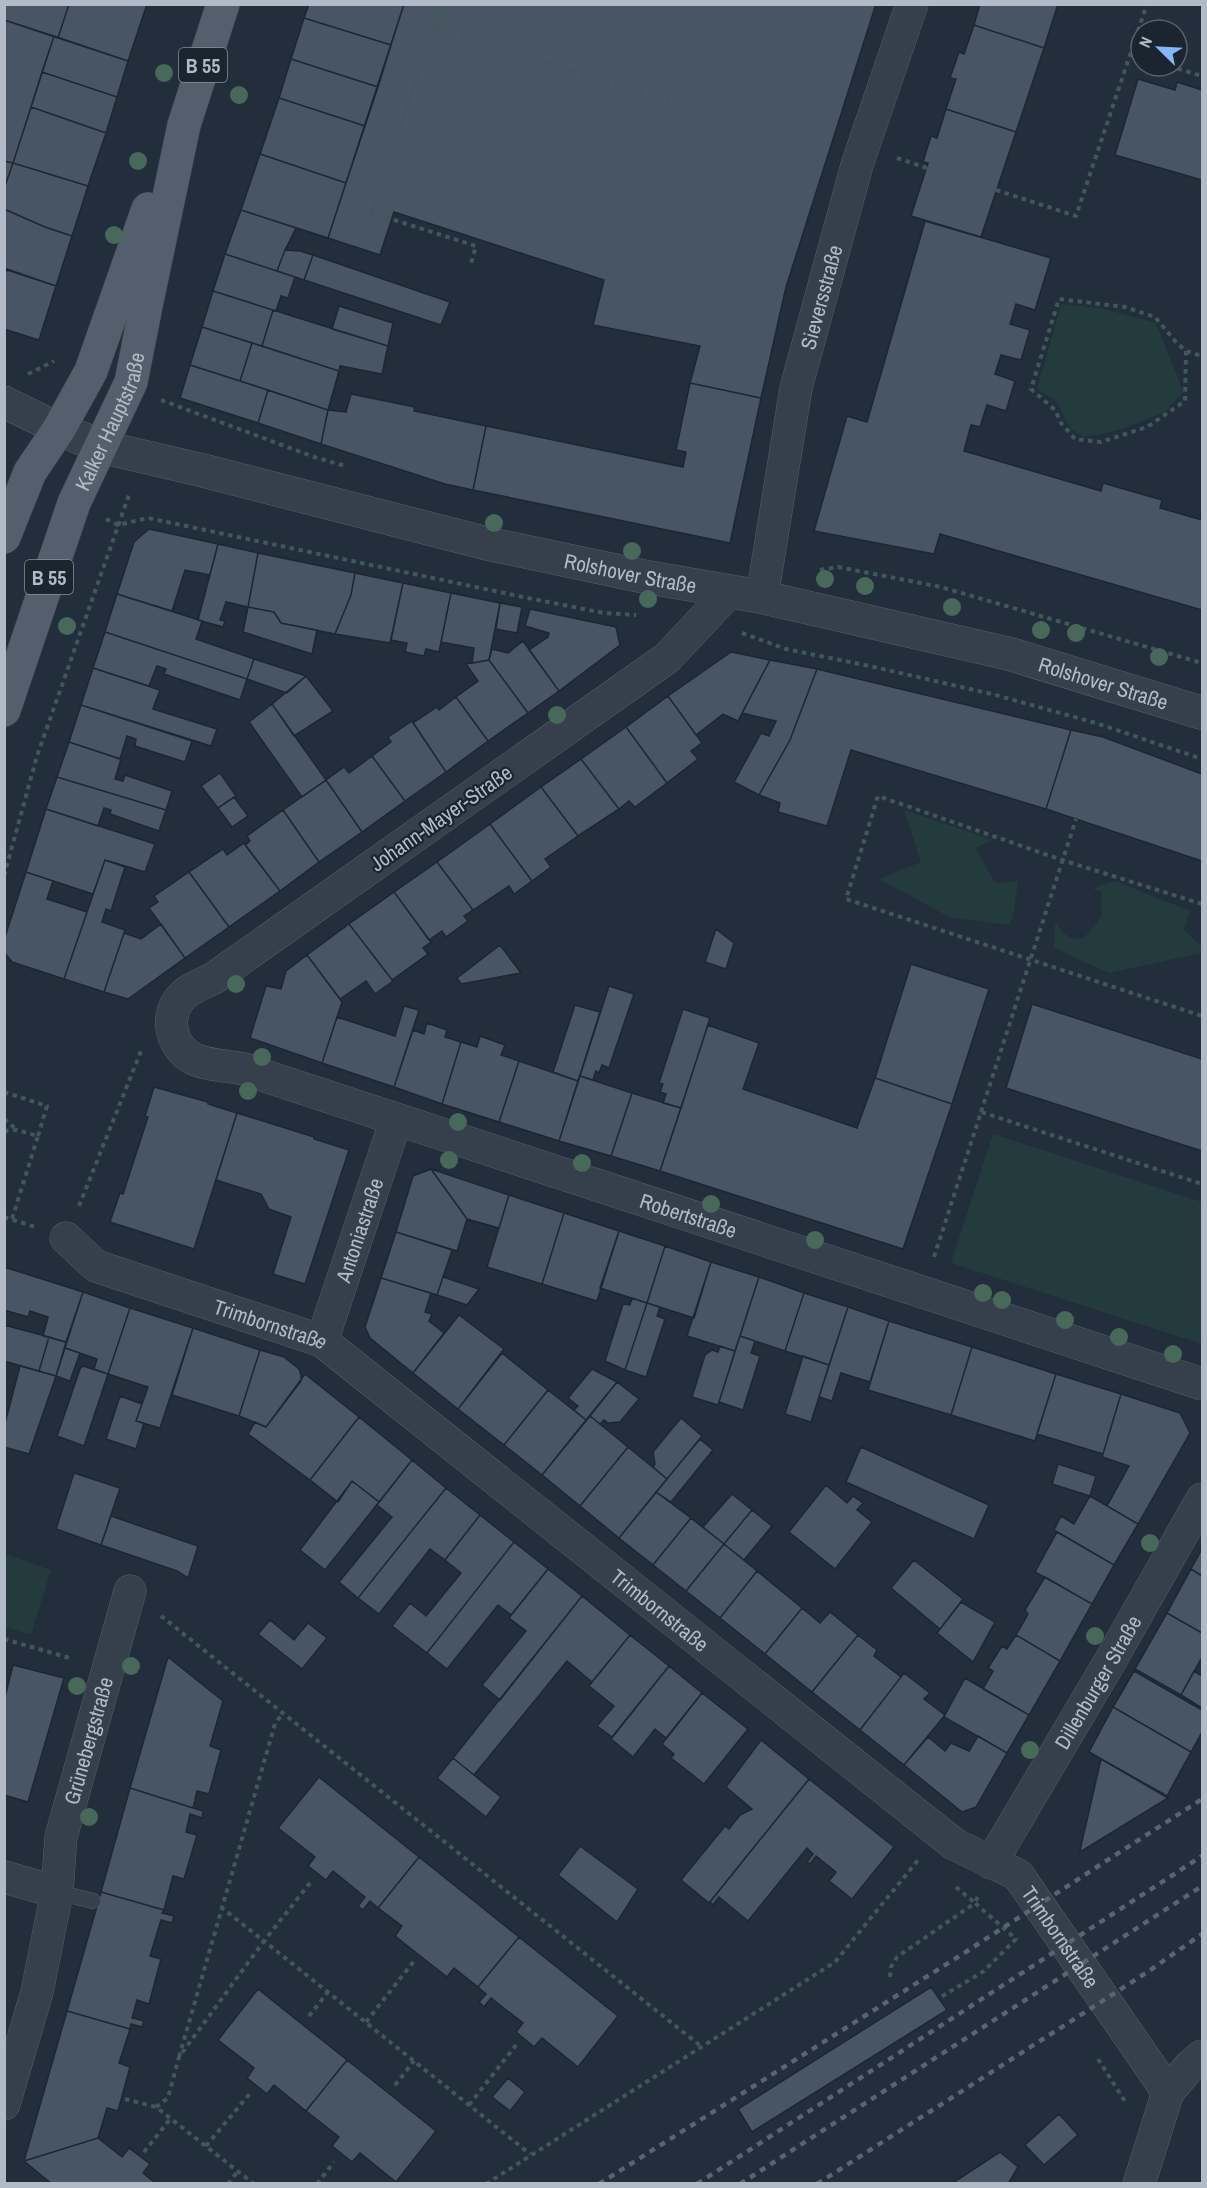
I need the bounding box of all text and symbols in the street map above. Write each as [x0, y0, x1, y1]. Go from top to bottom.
north arrow [1129, 18, 1189, 78]
text: N [1133, 33, 1157, 51]
road number: B 55 [179, 48, 227, 82]
street label: Sieversstraße [793, 242, 849, 353]
street label: Kalker Hauptstraße [67, 350, 151, 495]
street label: Rolshover Straße [562, 546, 699, 600]
road number: B 55 [25, 560, 73, 594]
street label: Rolshover Straße [1035, 649, 1172, 716]
street label: Johann-Mayer-Straße [364, 758, 518, 878]
street label: Antoniastraße [328, 1174, 390, 1287]
street label: Robertstraße [636, 1186, 741, 1245]
street label: Trimbornstraße [210, 1292, 335, 1355]
street label: Trimbornstraße [605, 1562, 715, 1658]
street label: Dillenburger Straße [1047, 1610, 1148, 1754]
street label: Grünebergstraße [56, 1674, 120, 1808]
street label: Trimbornstraße [1015, 1880, 1106, 1994]

